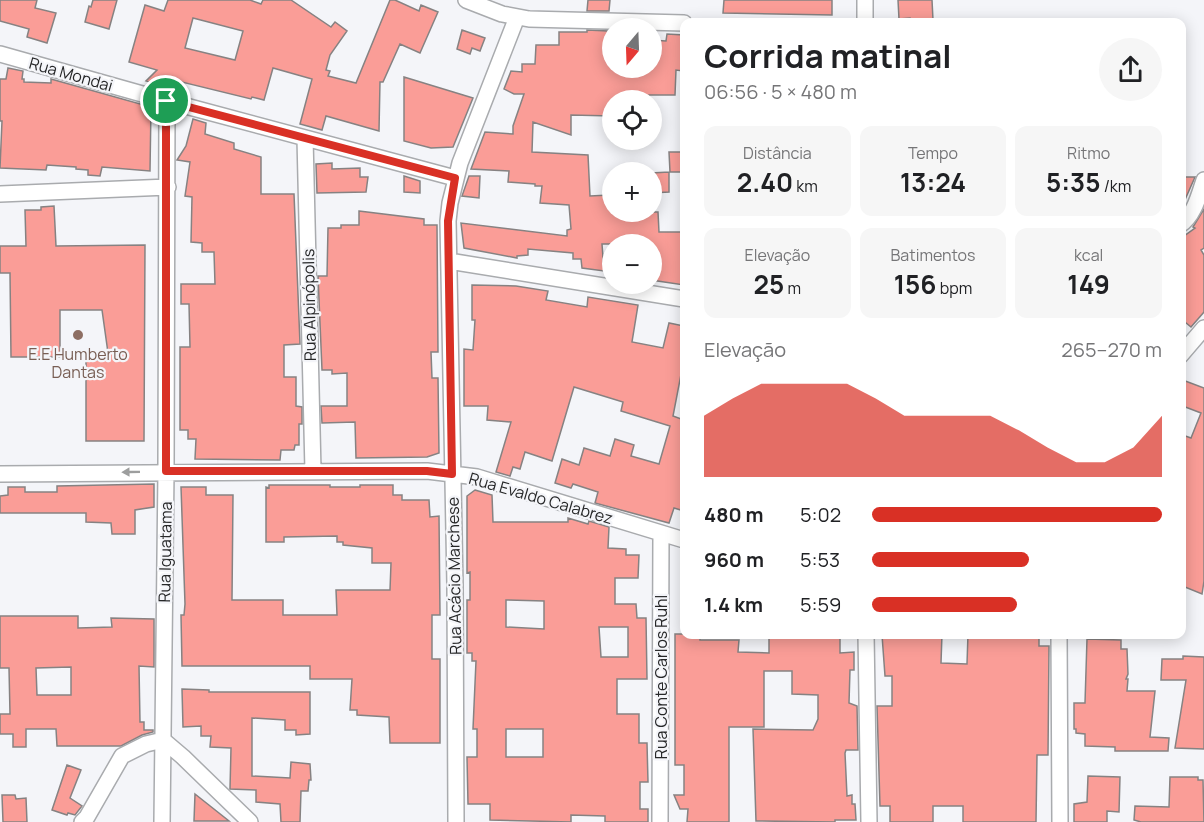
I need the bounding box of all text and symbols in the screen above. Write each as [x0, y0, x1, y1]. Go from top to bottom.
north arrow [602, 18, 662, 78]
map controls [602, 18, 662, 294]
text: Corrida matinal [704, 33, 951, 78]
button: share [1099, 38, 1162, 101]
street label: Rua Mondai [27, 52, 115, 96]
pin [140, 75, 191, 126]
text: 06:56 · 5 × 480 m [704, 78, 857, 105]
icon: arrive [149, 84, 182, 117]
button: locate [602, 90, 662, 150]
text: Distância [743, 142, 812, 164]
text: Tempo [908, 142, 958, 164]
text: Ritmo [1067, 142, 1110, 164]
button: + [602, 162, 662, 222]
text: 2.40 [737, 164, 793, 200]
text: 13:24 [900, 164, 966, 200]
text: 5:35 [1046, 164, 1100, 200]
text: km [793, 175, 818, 197]
text: /km [1100, 175, 1131, 197]
button: − [602, 234, 662, 294]
text: Elevação [745, 244, 810, 266]
text: Batimentos [891, 244, 975, 266]
text: kcal [1074, 244, 1103, 266]
street label: Rua Alpinópolis [297, 249, 321, 361]
text: 25 [754, 266, 784, 302]
text: 156 [894, 266, 937, 302]
text: 149 [1067, 266, 1110, 302]
text: m [784, 277, 801, 299]
text: bpm [937, 277, 972, 299]
marker: E.E Humberto Dantas [71, 328, 85, 342]
text: Elevação [704, 336, 786, 363]
text: 265–270 m [1061, 336, 1162, 363]
place label: E.E Humberto Dantas [28, 343, 128, 383]
one-way arrow [122, 467, 141, 477]
street label: Rua Evaldo Calabrez [466, 467, 616, 529]
street label: Rua Acácio Marchese [442, 497, 466, 655]
street label: Rua Iguatama [153, 501, 177, 603]
text: 480 m [704, 501, 764, 528]
text: 5:02 [800, 501, 841, 528]
text: 960 m [704, 546, 764, 573]
text: 5:53 [800, 546, 840, 573]
text: 1.4 km [704, 591, 763, 618]
text: 5:59 [800, 591, 842, 618]
street label: Rua Conte Carlos Ruhl [650, 595, 672, 759]

